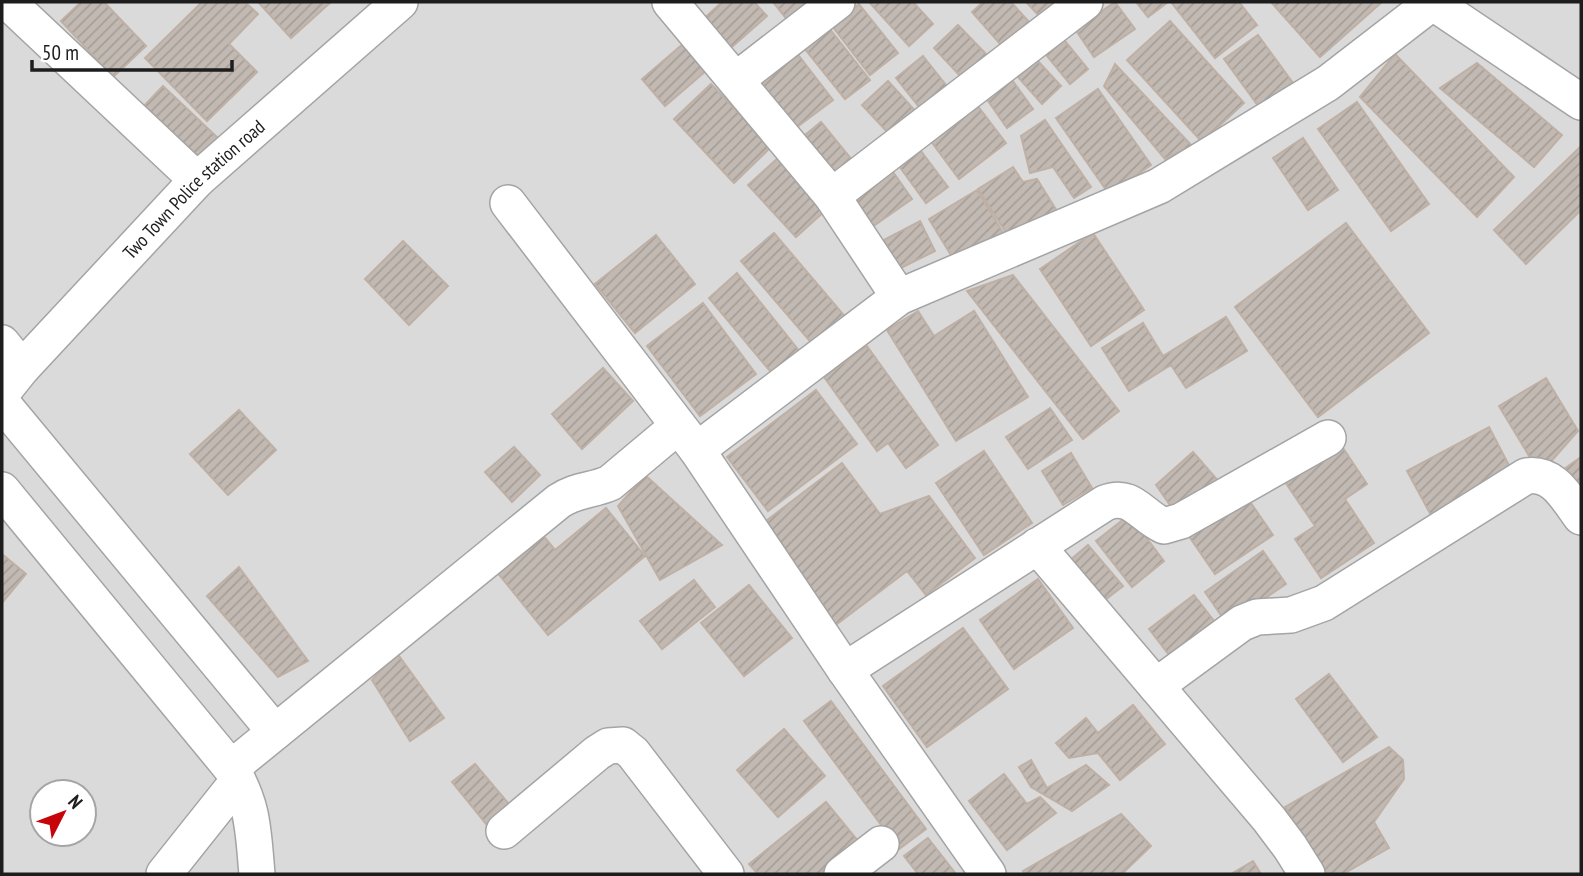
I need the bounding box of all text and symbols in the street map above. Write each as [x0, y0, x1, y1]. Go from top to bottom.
scale bar [32, 28, 231, 72]
text: 50 m [42, 39, 79, 66]
street label: Two Town Police station road [118, 114, 269, 264]
north arrow [28, 778, 98, 848]
text: N [63, 790, 88, 813]

